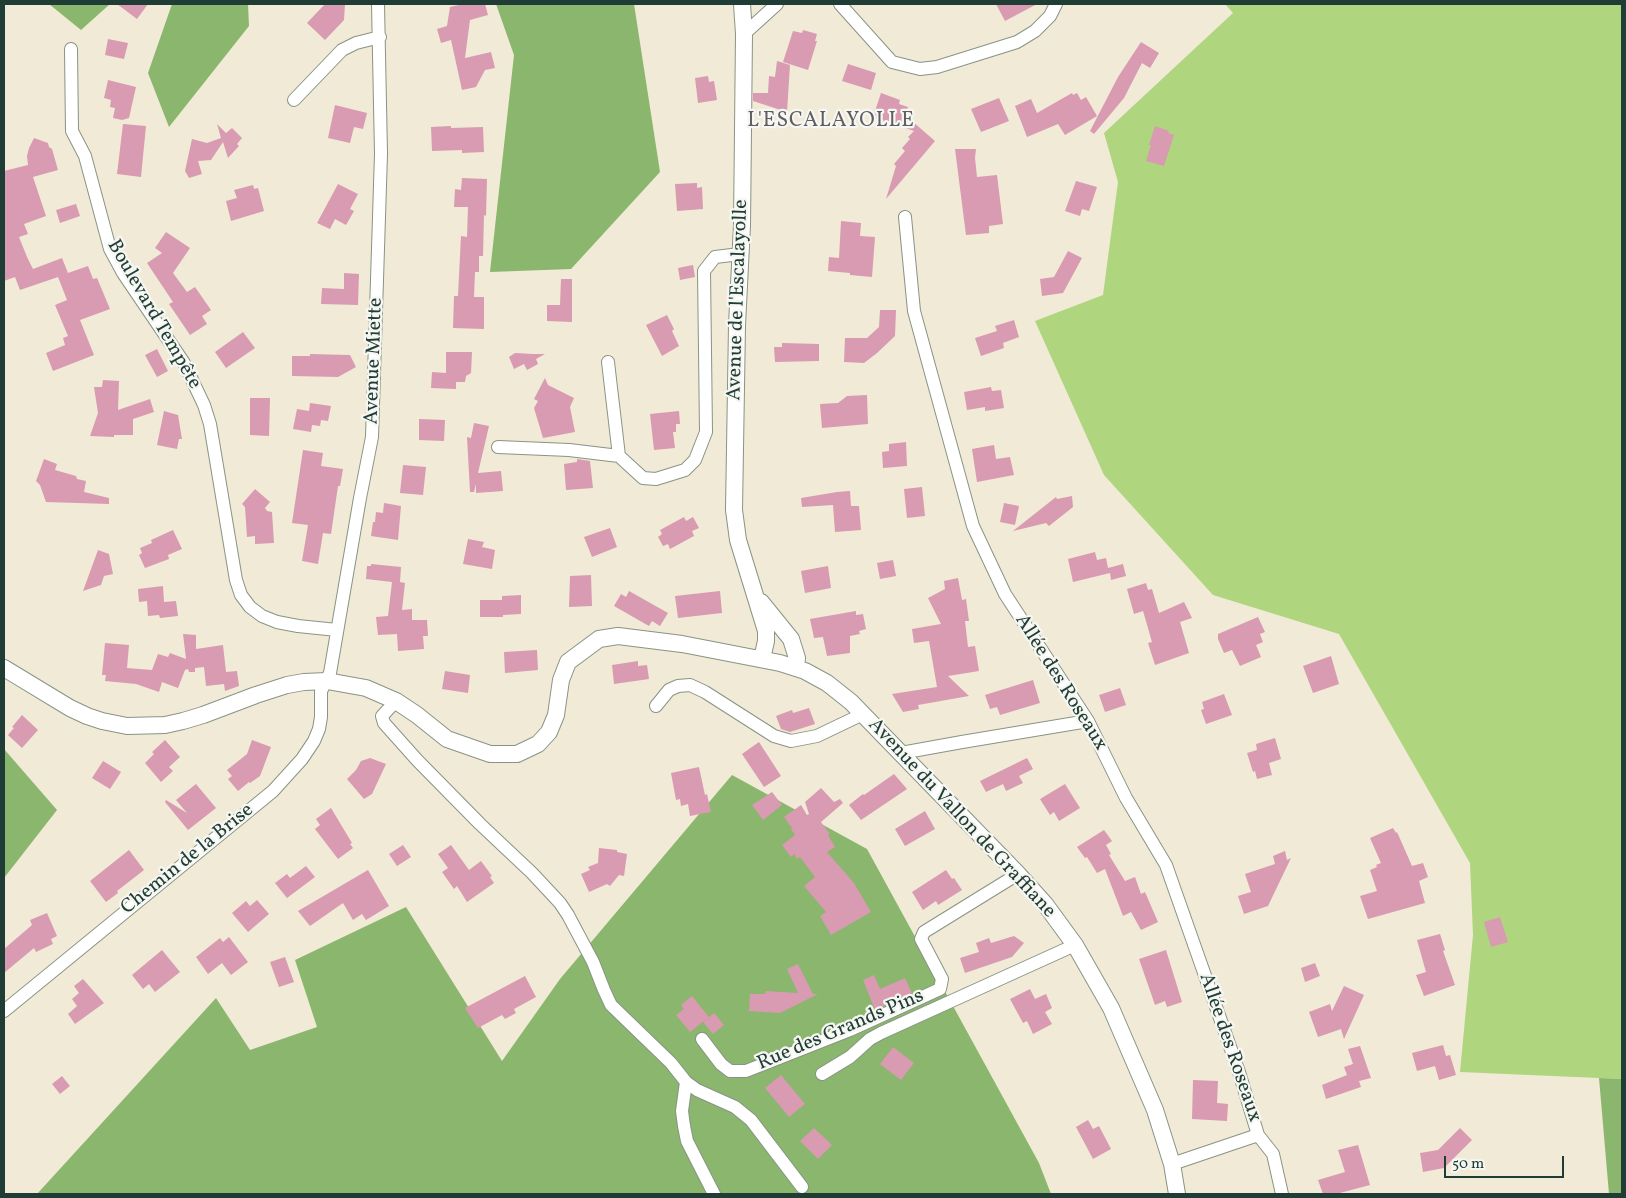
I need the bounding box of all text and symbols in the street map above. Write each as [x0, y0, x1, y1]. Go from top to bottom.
district label: L'ESCALAYOLLE [746, 109, 916, 135]
street label: Avenue de l'Escalayolle [723, 199, 755, 401]
street label: Boulevard Tempête [100, 236, 206, 394]
street label: Avenue Miette [361, 297, 389, 425]
street label: Allée des Roseaux [1009, 611, 1111, 755]
street label: Avenue du Vallon de Graffiane [862, 714, 1060, 924]
street label: Chemin de la Brise [117, 799, 259, 921]
street label: Allée des Roseaux [1192, 970, 1266, 1126]
street label: Rue des Grands Pins [754, 985, 928, 1077]
scale bar [1446, 1146, 1566, 1178]
text: 50 m [1452, 1154, 1484, 1175]

